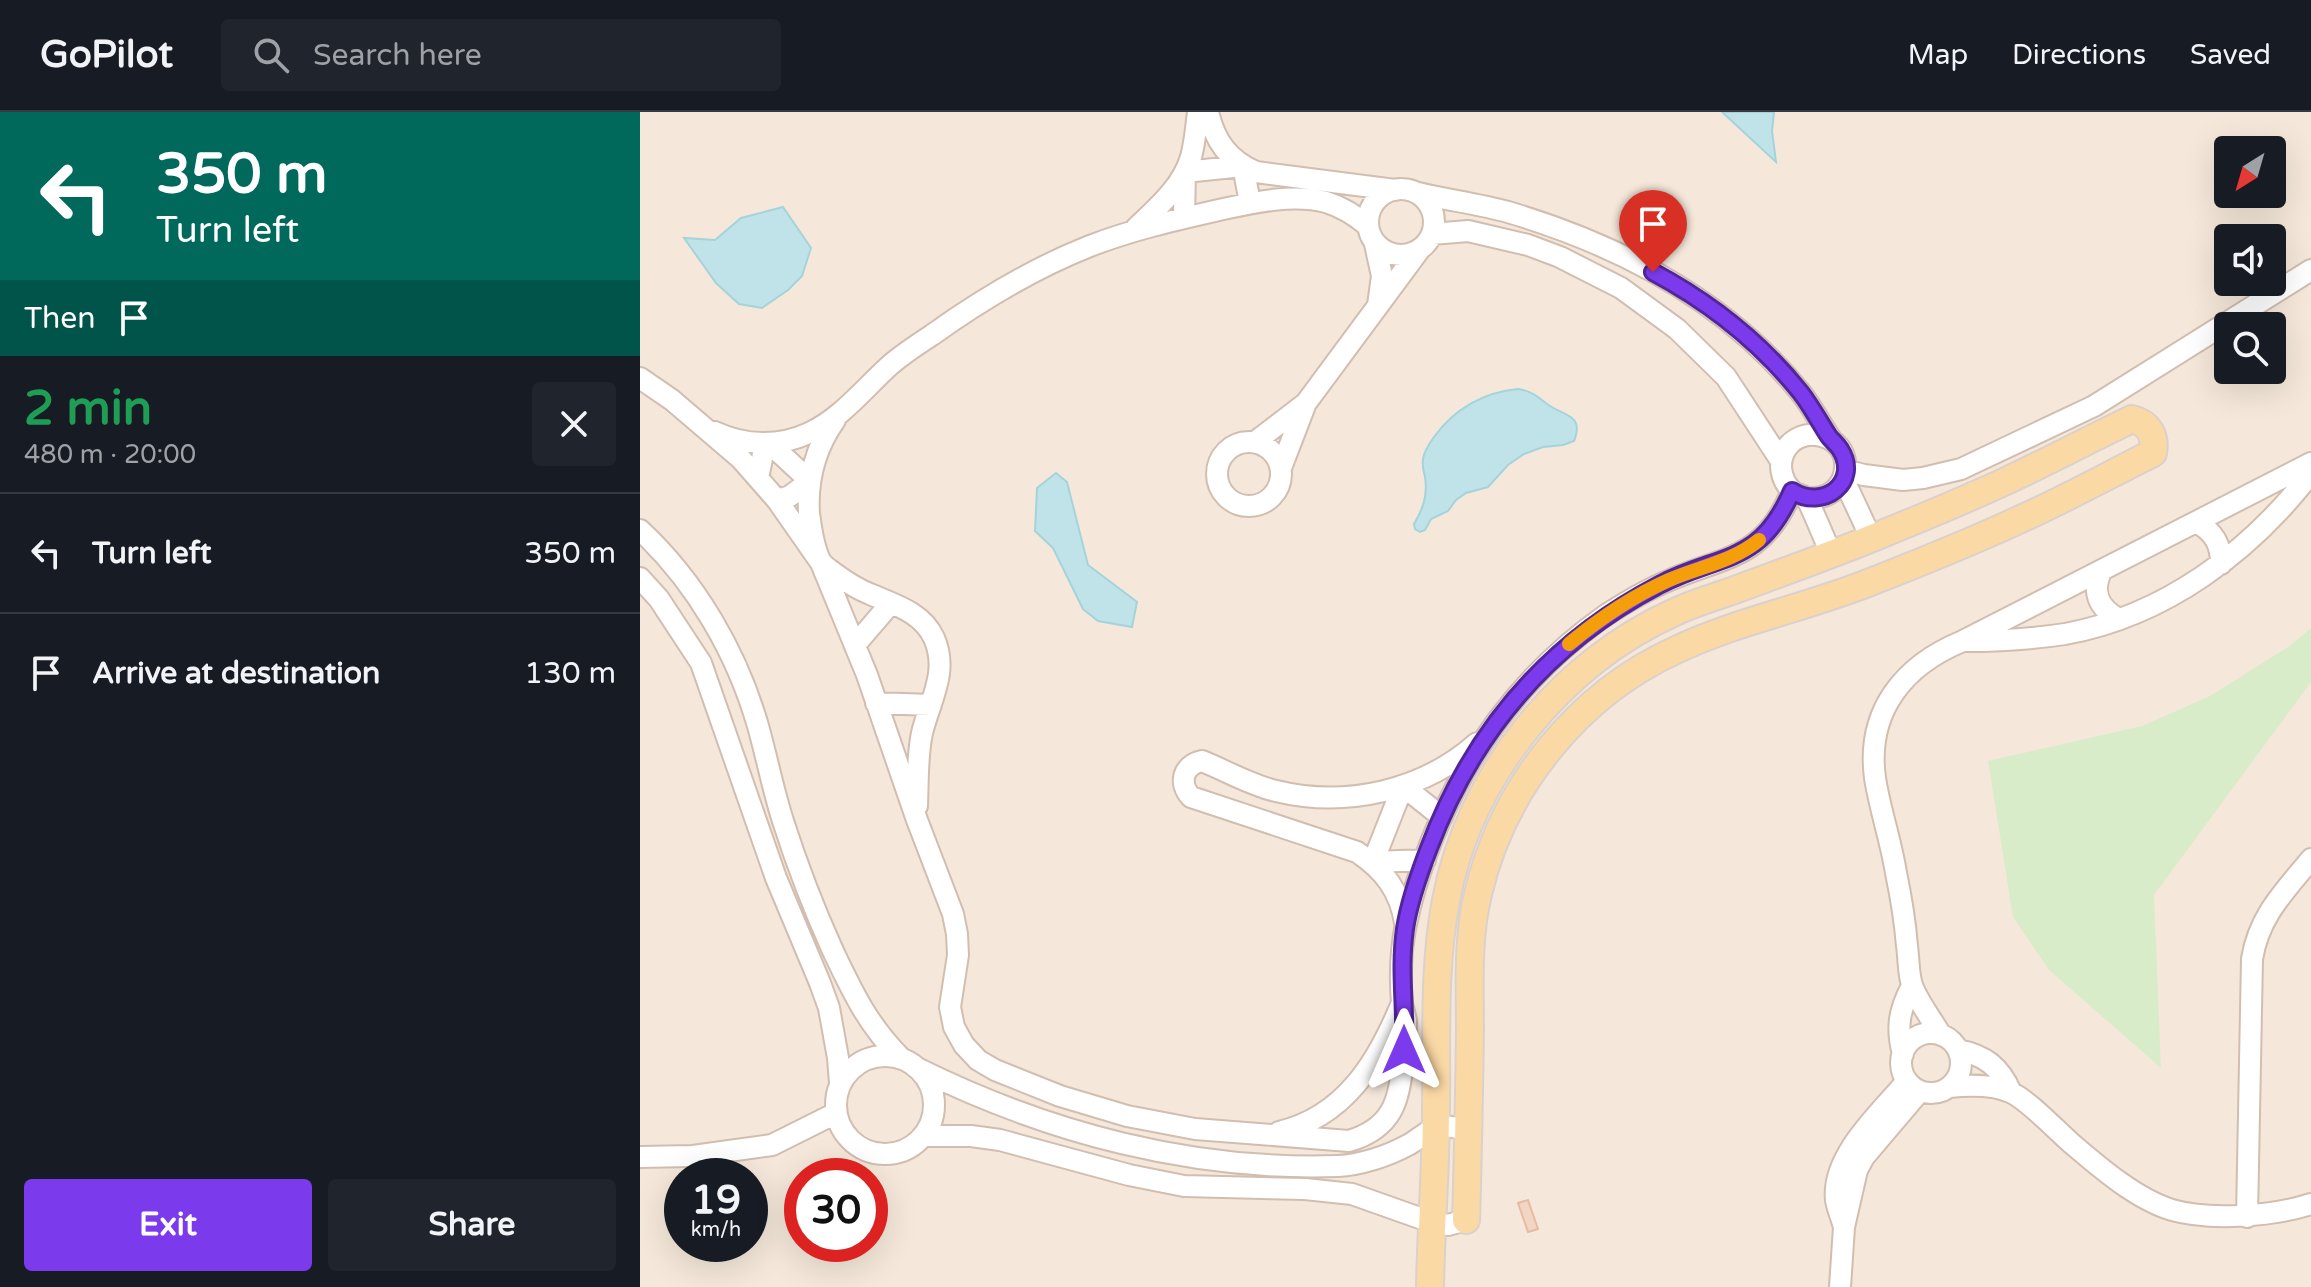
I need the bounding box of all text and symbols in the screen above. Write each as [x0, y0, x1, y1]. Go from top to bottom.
search box [221, 19, 781, 91]
text: GoPilot [40, 32, 173, 78]
icon: search [249, 33, 293, 77]
text: Search here [313, 37, 482, 74]
text: Map [1908, 38, 1968, 72]
text: Directions [2012, 38, 2146, 72]
text: Saved [2190, 38, 2271, 72]
north arrow [2214, 136, 2286, 208]
map controls [2214, 136, 2286, 384]
text: 350 m [156, 141, 327, 208]
icon: left [24, 144, 128, 248]
pin [1619, 190, 1687, 272]
icon: arrive [1631, 202, 1675, 246]
text: Turn left [156, 209, 299, 252]
button: sound [2214, 224, 2286, 296]
icon: arrive [112, 296, 156, 340]
text: Then [24, 300, 96, 337]
button: search [2214, 312, 2286, 384]
text: 2 min [24, 380, 152, 438]
button: close [532, 382, 616, 466]
text: 480 m · 20:00 [24, 439, 196, 470]
icon: left [24, 531, 68, 575]
text: Turn left [92, 535, 211, 572]
text: 350 m [524, 535, 616, 572]
icon: arrive [24, 651, 68, 695]
text: Arrive at destination [92, 655, 380, 692]
text: 130 m [524, 655, 616, 692]
position arrow [1362, 1008, 1446, 1092]
speed limit sign: 30 [784, 1158, 888, 1262]
text: 19 [691, 1176, 741, 1224]
button: Exit [24, 1179, 312, 1271]
button: Share [328, 1179, 616, 1271]
text: km/h [691, 1218, 741, 1242]

